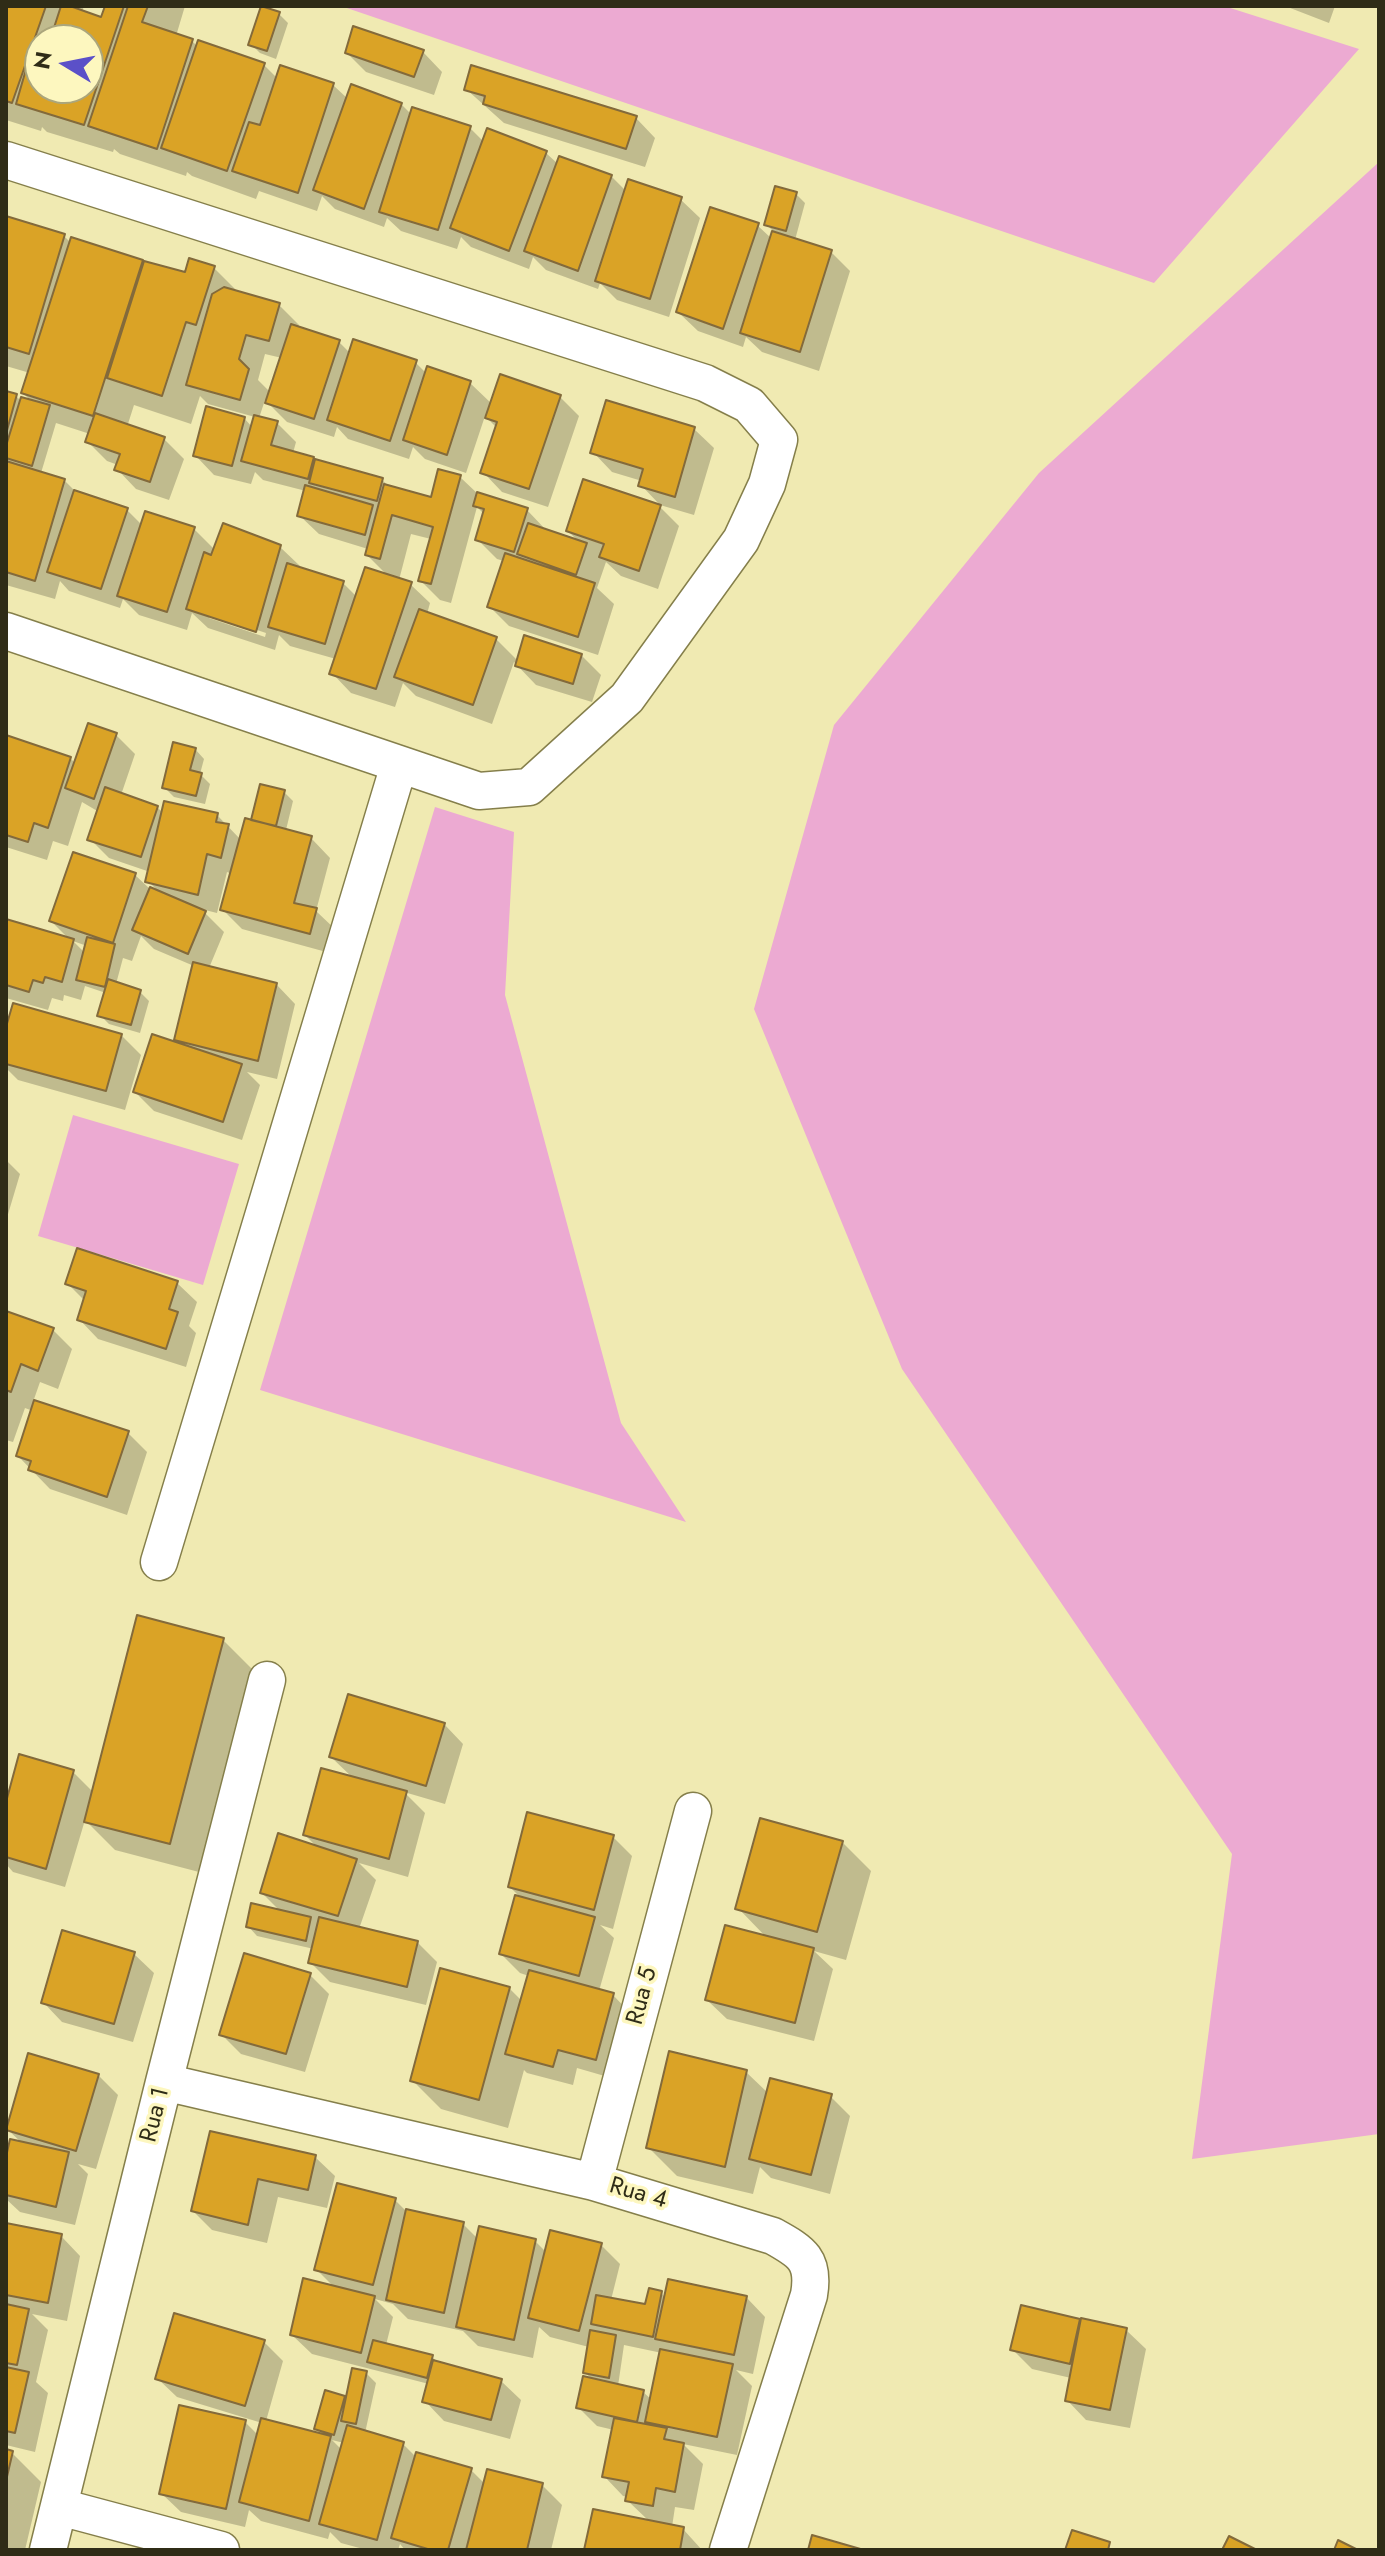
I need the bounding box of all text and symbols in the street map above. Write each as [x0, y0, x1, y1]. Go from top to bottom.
north arrow [24, 24, 104, 104]
text: N [25, 49, 60, 72]
street label: Rua 5 [622, 1964, 664, 2028]
street label: Rua 1 [135, 2085, 177, 2145]
street label: Rua 4 [606, 2172, 670, 2216]

